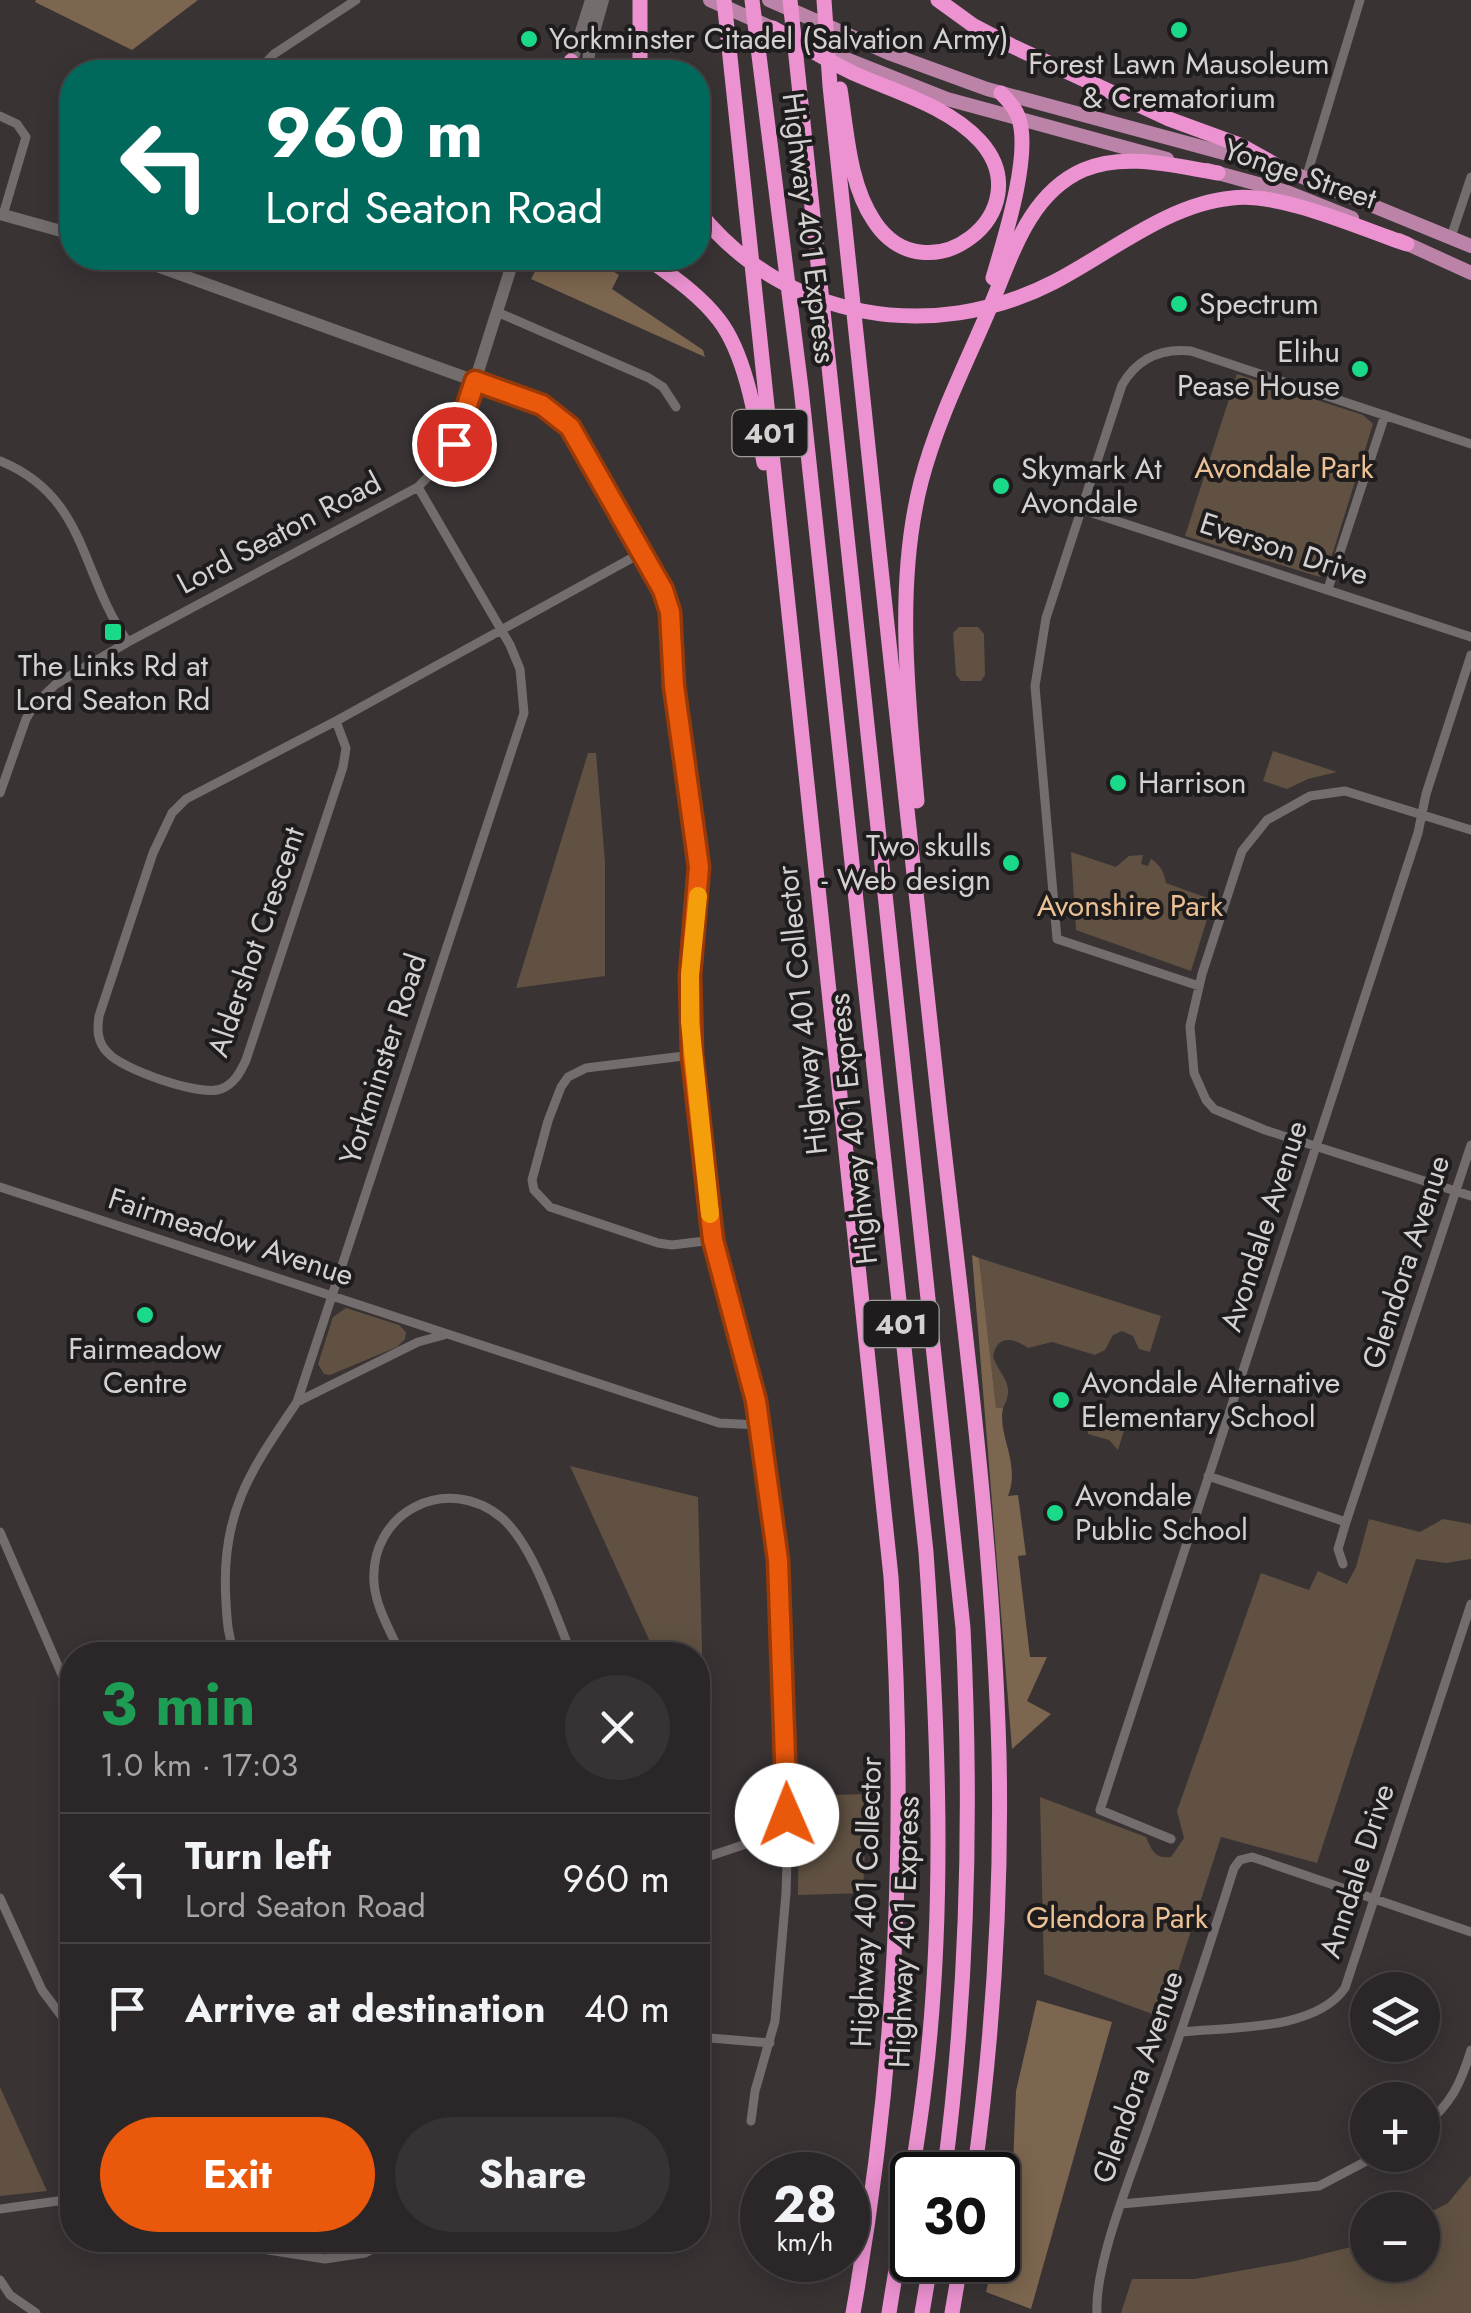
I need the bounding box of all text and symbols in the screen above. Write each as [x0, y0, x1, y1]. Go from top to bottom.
place label: Yorkminster Citadel (Salvation Army) [549, 17, 1009, 60]
marker: Forest Lawn Mausoleum & Crematorium [1168, 19, 1190, 41]
marker: Yorkminster Citadel (Salvation Army) [518, 28, 540, 50]
place label: Forest Lawn Mausoleum & Crematorium [1028, 42, 1330, 119]
text: 960 m [265, 82, 483, 183]
street label: Highway 401 Express [772, 90, 847, 366]
icon: left [100, 100, 230, 230]
street label: Yonge Street [1218, 127, 1383, 220]
text: Lord Seaton Road [265, 175, 603, 240]
place label: Spectrum [1199, 282, 1319, 325]
marker: Spectrum [1168, 293, 1190, 315]
place label: Elihu Pease House [1177, 330, 1340, 407]
marker: Elihu Pease House [1349, 358, 1371, 380]
pin [412, 402, 497, 487]
road number: 401 [732, 410, 808, 456]
icon: arrive [427, 417, 482, 472]
park label: Avondale Park [1194, 446, 1375, 489]
place label: Skymark At Avondale [1021, 447, 1162, 524]
street label: Lord Seaton Road [169, 461, 388, 605]
marker: Skymark At Avondale [990, 475, 1012, 497]
street label: Everson Drive [1194, 501, 1374, 596]
marker: The Links Rd at Lord Seaton Rd [102, 621, 124, 643]
place label: The Links Rd at Lord Seaton Rd [16, 644, 210, 721]
place label: Harrison [1138, 761, 1246, 804]
marker: Harrison [1107, 772, 1129, 794]
street label: Aldershot Crescent [196, 820, 315, 1063]
place label: Two skulls - Web design [822, 824, 991, 901]
marker: Two skulls - Web design [1000, 852, 1022, 874]
street label: Highway 401 Collector [765, 862, 838, 1157]
park label: Avonshire Park [1037, 884, 1224, 927]
street label: Yorkminster Road [328, 948, 437, 1170]
street label: Highway 401 Express [817, 991, 888, 1267]
street label: Avondale Avenue [1209, 1115, 1318, 1337]
street label: Glendora Avenue [1351, 1150, 1460, 1374]
street label: Fairmeadow Avenue [103, 1177, 359, 1296]
road number: 401 [864, 1301, 938, 1347]
marker: Fairmeadow Centre [134, 1304, 156, 1326]
place label: Fairmeadow Centre [68, 1327, 222, 1404]
place label: Avondale Alternative Elementary School [1081, 1361, 1340, 1438]
marker: Avondale Alternative Elementary School [1050, 1389, 1072, 1411]
place label: Avondale Public School [1075, 1474, 1248, 1551]
marker: Avondale Public School [1044, 1502, 1066, 1524]
text: 3 min [100, 1661, 256, 1748]
button: close [565, 1675, 670, 1780]
text: 1.0 km · 17:03 [100, 1742, 298, 1788]
street label: Highway 401 Collector [839, 1755, 892, 2048]
position arrow [735, 1763, 839, 1867]
street label: Anndale Drive [1308, 1778, 1405, 1964]
street label: Highway 401 Express [877, 1795, 930, 2069]
text: Turn left [185, 1828, 331, 1883]
icon: left [100, 1851, 155, 1906]
text: 960 m [562, 1851, 670, 1906]
text: Lord Seaton Road [185, 1883, 426, 1929]
park label: Glendora Park [1026, 1896, 1209, 1939]
street label: Glendora Avenue [1081, 1965, 1194, 2189]
map controls [1350, 1972, 1440, 2282]
button: layers [1350, 1972, 1440, 2062]
icon: arrive [100, 1981, 155, 2036]
text: Arrive at destination [185, 1981, 546, 2036]
text: 40 m [584, 1981, 670, 2036]
button: + [1350, 2082, 1440, 2172]
button: Exit [100, 2117, 375, 2232]
button: Share [395, 2117, 670, 2232]
speed limit sign: 30 [890, 2152, 1020, 2282]
text: 28 [773, 2168, 837, 2241]
button: − [1350, 2192, 1440, 2282]
text: km/h [777, 2224, 833, 2260]

